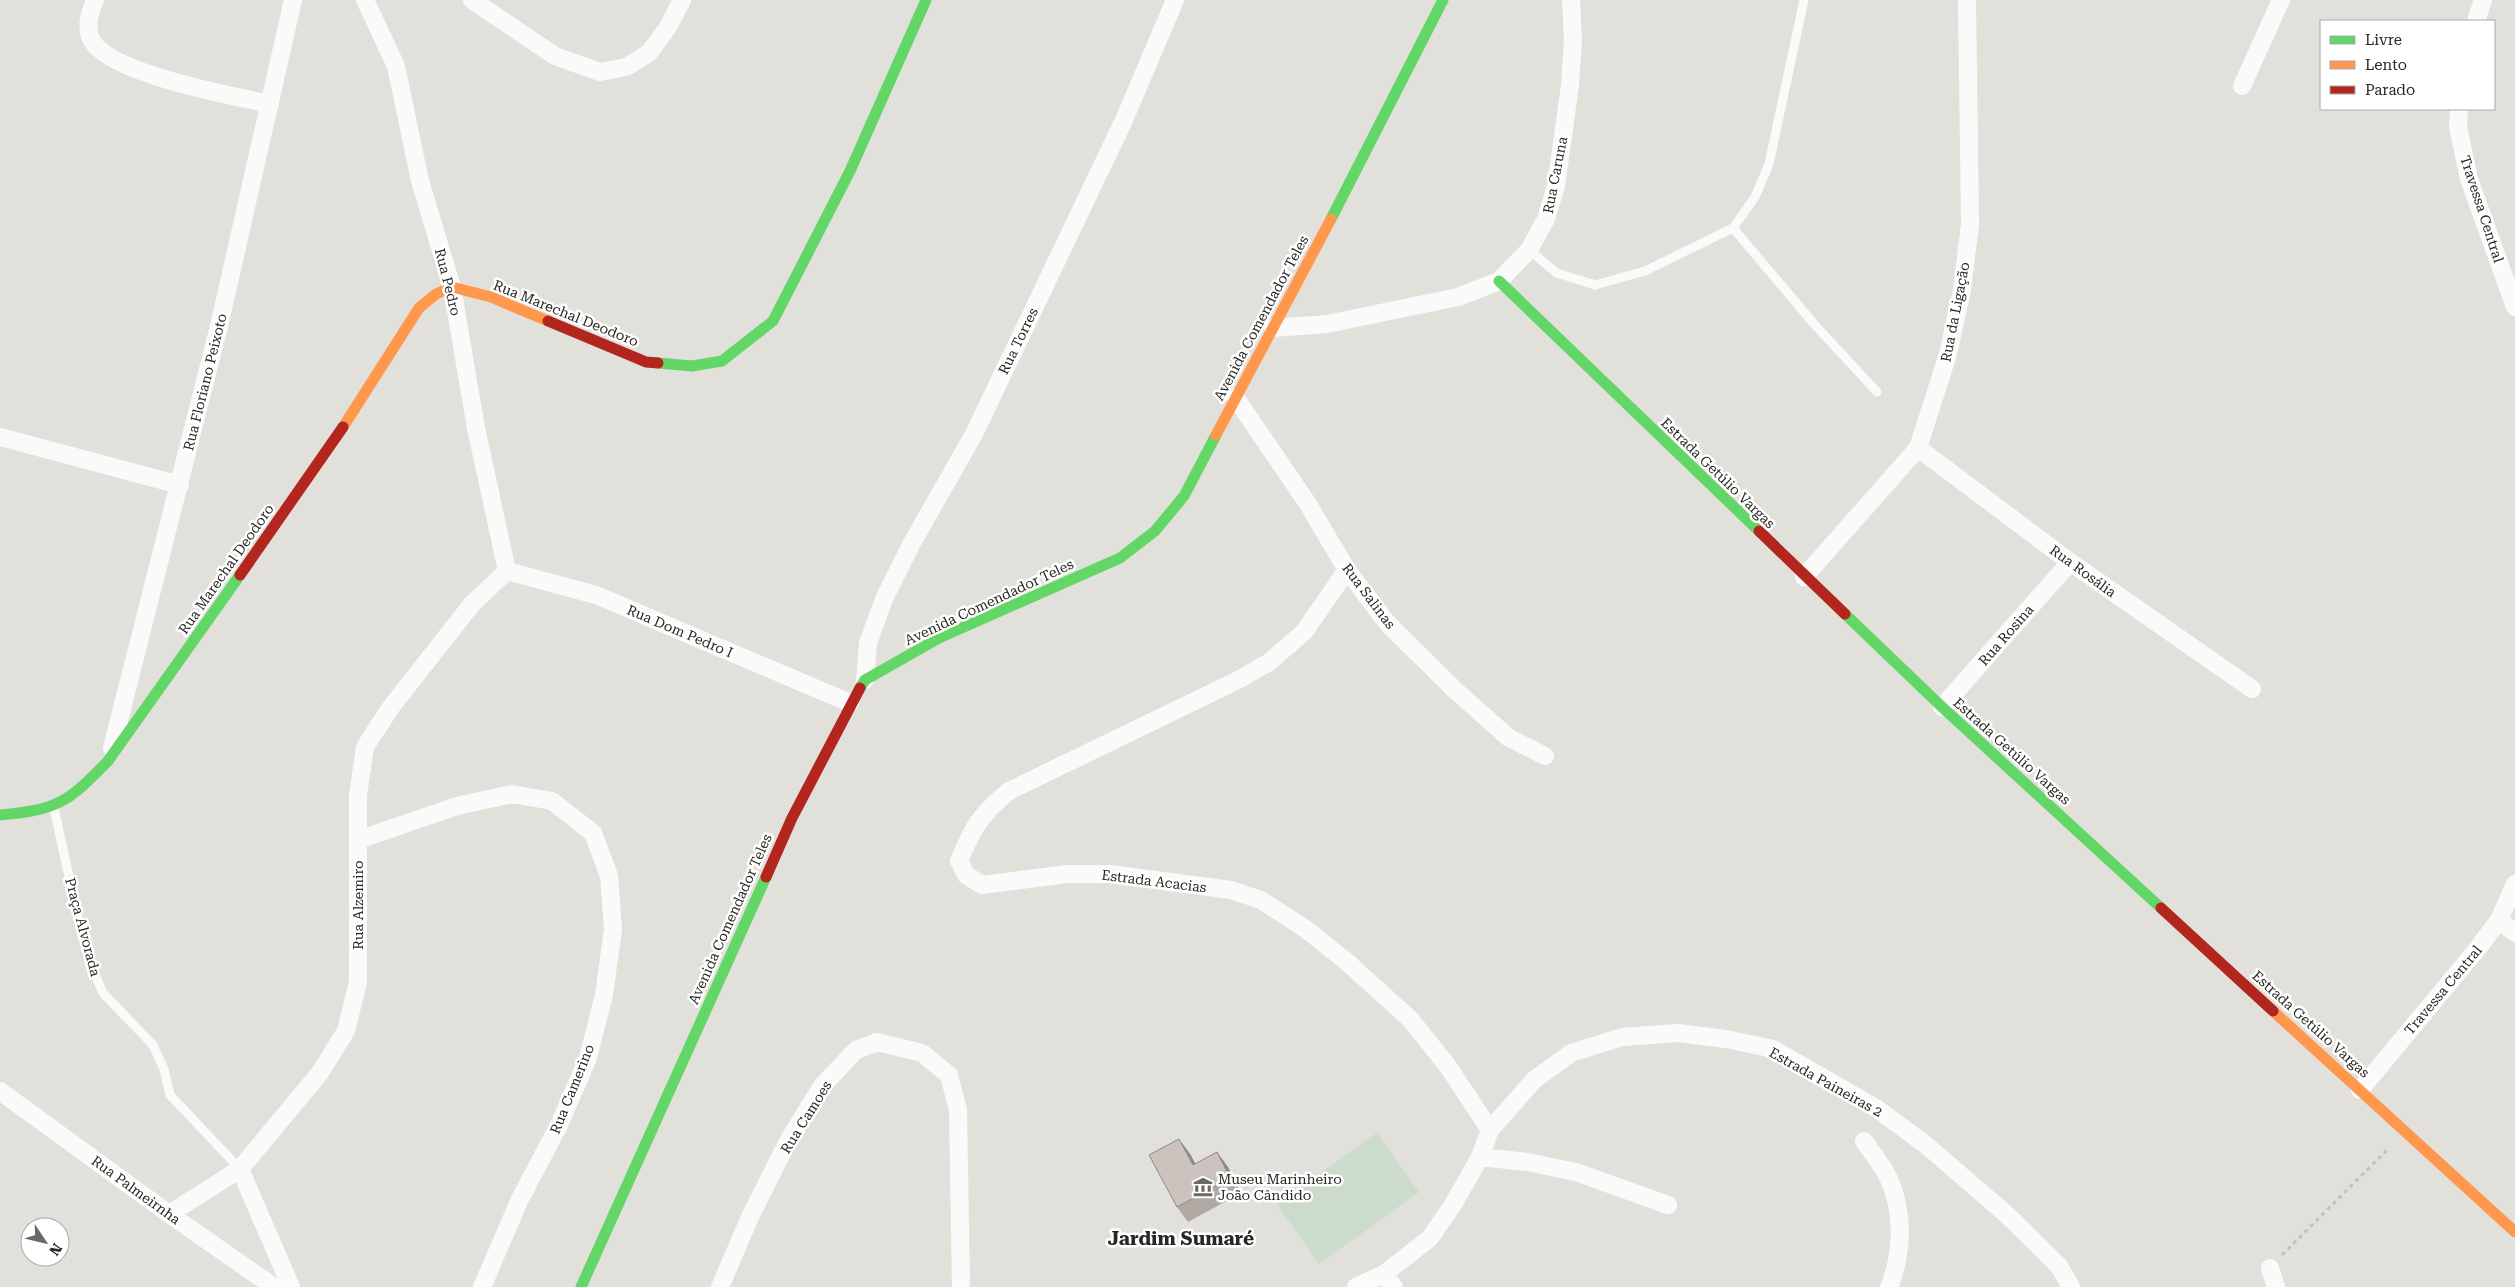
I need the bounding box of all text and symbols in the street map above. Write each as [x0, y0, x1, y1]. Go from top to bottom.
legend [2320, 20, 2495, 110]
text: Livre [2365, 31, 2402, 49]
text: Lento [2365, 56, 2407, 74]
text: Parado [2365, 81, 2415, 99]
street label: Rua Caruna [1540, 135, 1570, 215]
street label: Travessa Central [2457, 154, 2507, 265]
street label: Avenida Comendador Teles [1211, 232, 1312, 403]
street label: Rua Pedro [432, 247, 464, 317]
street label: Rua da Ligação [1937, 261, 1973, 363]
street label: Rua Marechal Deodoro [491, 277, 641, 349]
street label: Rua Torres [995, 305, 1041, 377]
street label: Rua Floriano Peixoto [180, 312, 230, 452]
street label: Estrada Getúlio Vargas [1658, 414, 1778, 532]
street label: Rua Marechal Deodoro [175, 501, 277, 637]
street label: Rua Rosália [2047, 542, 2120, 601]
street label: Avenida Comendador Teles [902, 556, 1076, 648]
street label: Rua Salinas [1339, 560, 1399, 632]
street label: Rua Dom Pedro I [625, 601, 735, 661]
street label: Rua Rosina [1975, 601, 2037, 669]
street label: Estrada Getúlio Vargas [1950, 694, 2074, 808]
street label: Avenida Comendador Teles [685, 831, 775, 1007]
street label: Rua Alzemiro [350, 860, 366, 950]
street label: Estrada Acacias [1101, 867, 1208, 895]
street label: Praça Alvorada [62, 876, 104, 978]
street label: Travessa Central [2401, 942, 2485, 1038]
street label: Estrada Getúlio Vargas [2249, 967, 2373, 1081]
street label: Rua Camerino [547, 1042, 597, 1136]
street label: Estrada Paineiras 2 [1766, 1044, 1886, 1120]
street label: Rua Camoes [777, 1077, 835, 1156]
street label: Rua Palmeirnha [88, 1152, 184, 1228]
place label: Museu Marinheiro João Cândido [1218, 1171, 1342, 1203]
museum icon: Museu Marinheiro João Cândido [1192, 1176, 1214, 1198]
north arrow [20, 1217, 70, 1267]
district label: Jardim Sumaré [1108, 1227, 1254, 1250]
text: N [46, 1240, 65, 1259]

